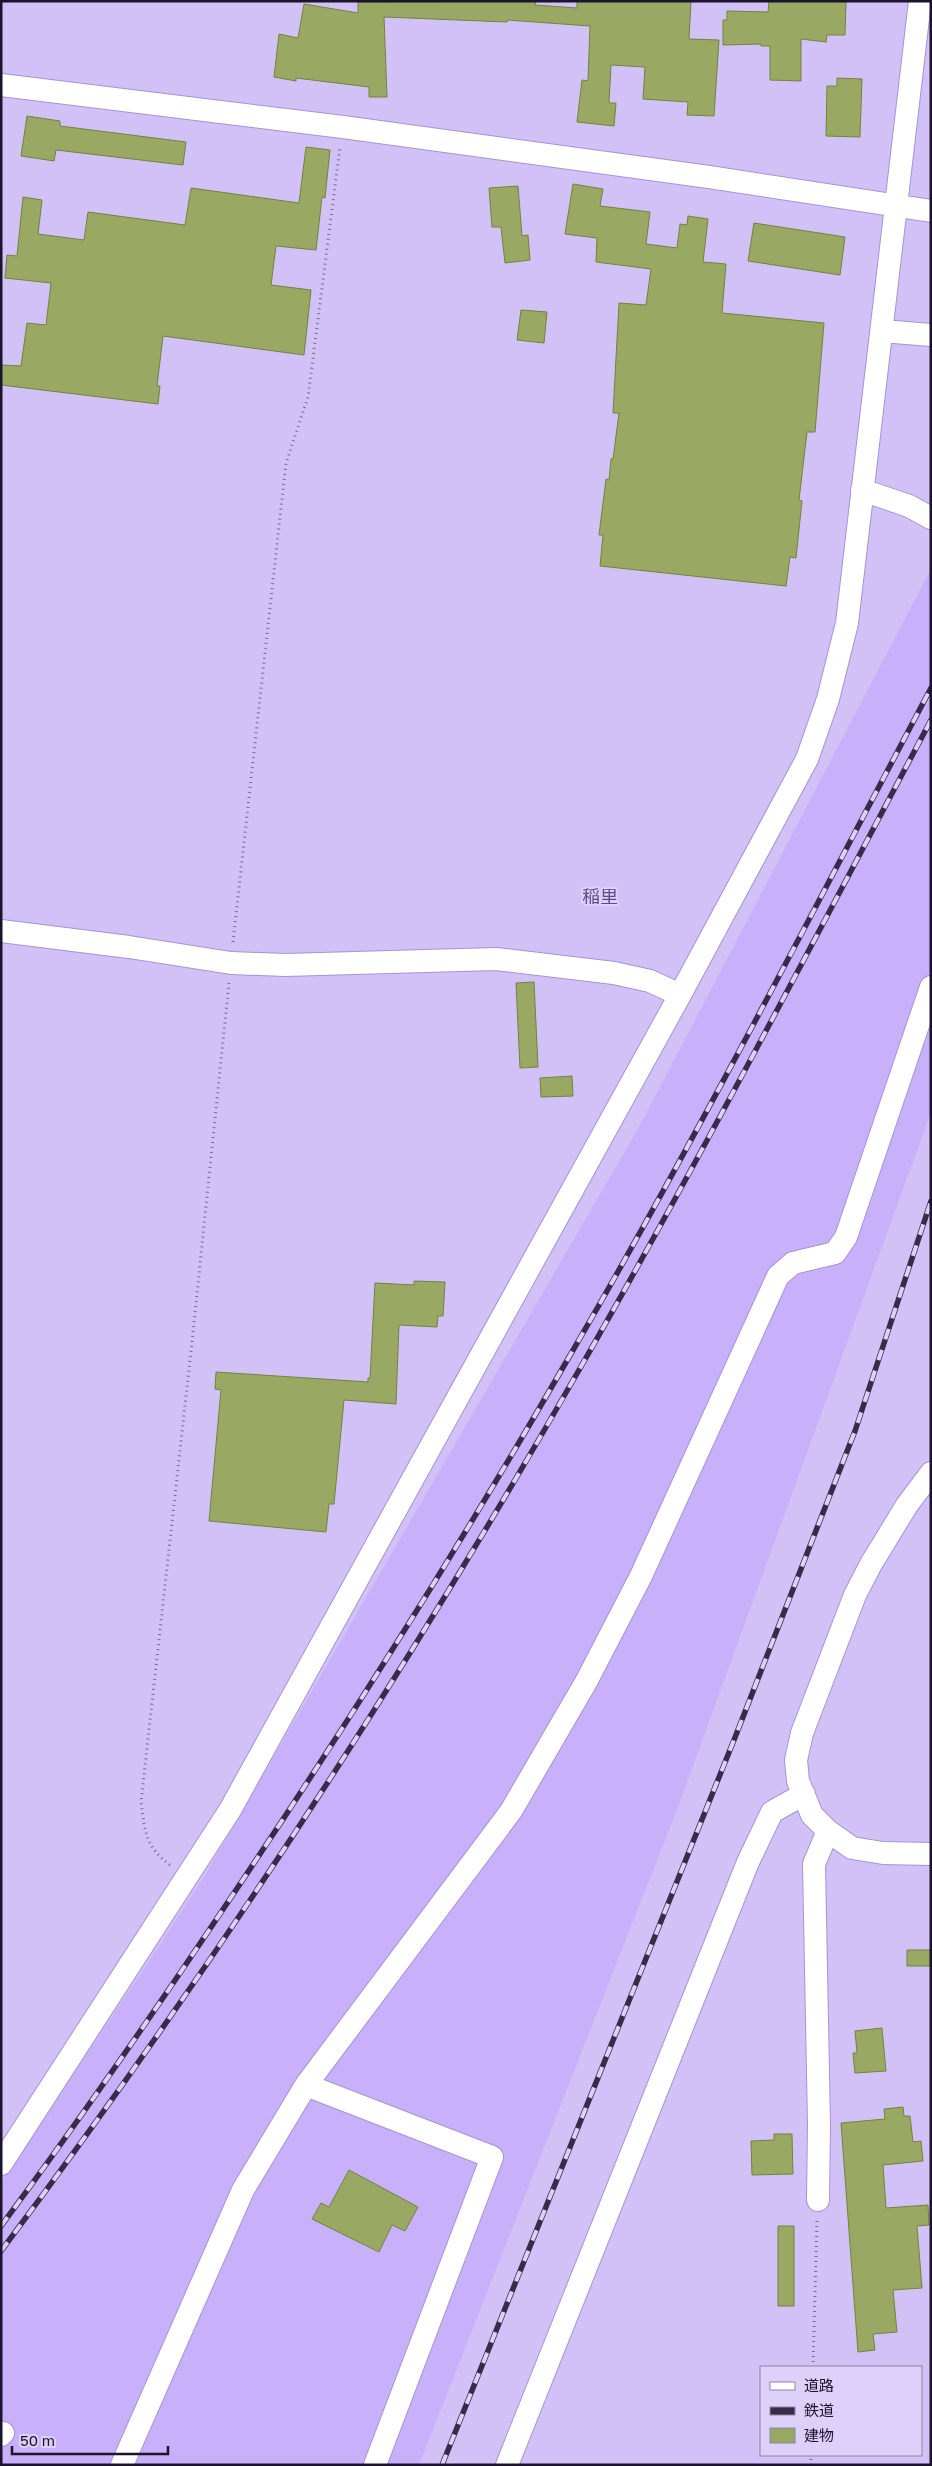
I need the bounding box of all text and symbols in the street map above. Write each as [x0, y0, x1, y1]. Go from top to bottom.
district label: 稲里 [582, 885, 618, 907]
legend [760, 2366, 922, 2456]
text: 道路 [804, 2376, 834, 2394]
text: 鉄道 [804, 2401, 834, 2419]
scale bar [12, 2424, 169, 2456]
text: 建物 [804, 2426, 834, 2444]
text: 50 m [20, 2431, 55, 2449]

